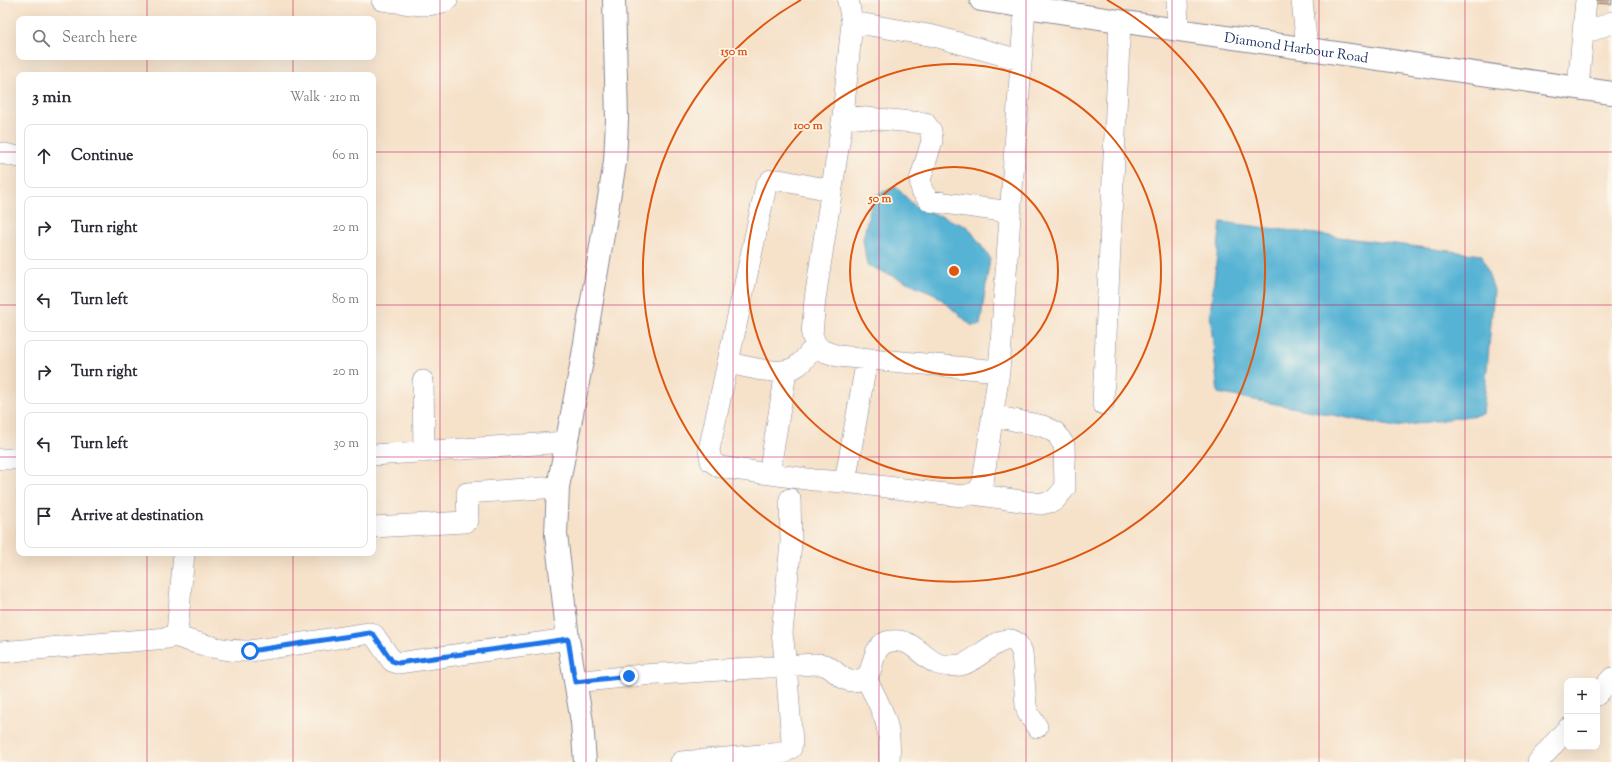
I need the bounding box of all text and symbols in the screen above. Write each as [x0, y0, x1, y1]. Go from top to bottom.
search box [16, 16, 376, 60]
icon: search [30, 27, 52, 49]
text: Search here [62, 28, 137, 49]
street label: Diamond Harbour Road [1223, 29, 1370, 70]
text: 150 m [719, 43, 748, 61]
text: 3 min [32, 86, 71, 110]
text: Walk · 210 m [290, 89, 360, 107]
text: 100 m [792, 117, 823, 135]
icon: ahead [33, 145, 55, 167]
text: Continue [71, 146, 133, 167]
text: 60 m [332, 147, 359, 165]
text: 50 m [868, 190, 892, 208]
icon: right [33, 217, 55, 239]
text: Turn right [71, 218, 137, 239]
text: 20 m [333, 219, 359, 237]
centre of rings [947, 264, 961, 278]
icon: left [33, 289, 55, 311]
text: Turn left [71, 290, 128, 311]
text: 80 m [332, 291, 359, 309]
icon: right [33, 361, 55, 383]
text: Turn right [71, 362, 137, 383]
text: 20 m [333, 363, 359, 381]
icon: left [33, 433, 55, 455]
text: Turn left [71, 434, 128, 455]
text: 30 m [333, 435, 359, 453]
icon: arrive [33, 505, 55, 527]
text: Arrive at destination [71, 506, 204, 527]
route start [241, 642, 259, 660]
route end [620, 667, 638, 685]
map controls [1564, 678, 1600, 750]
button: + [1564, 678, 1600, 714]
button: − [1564, 714, 1600, 750]

